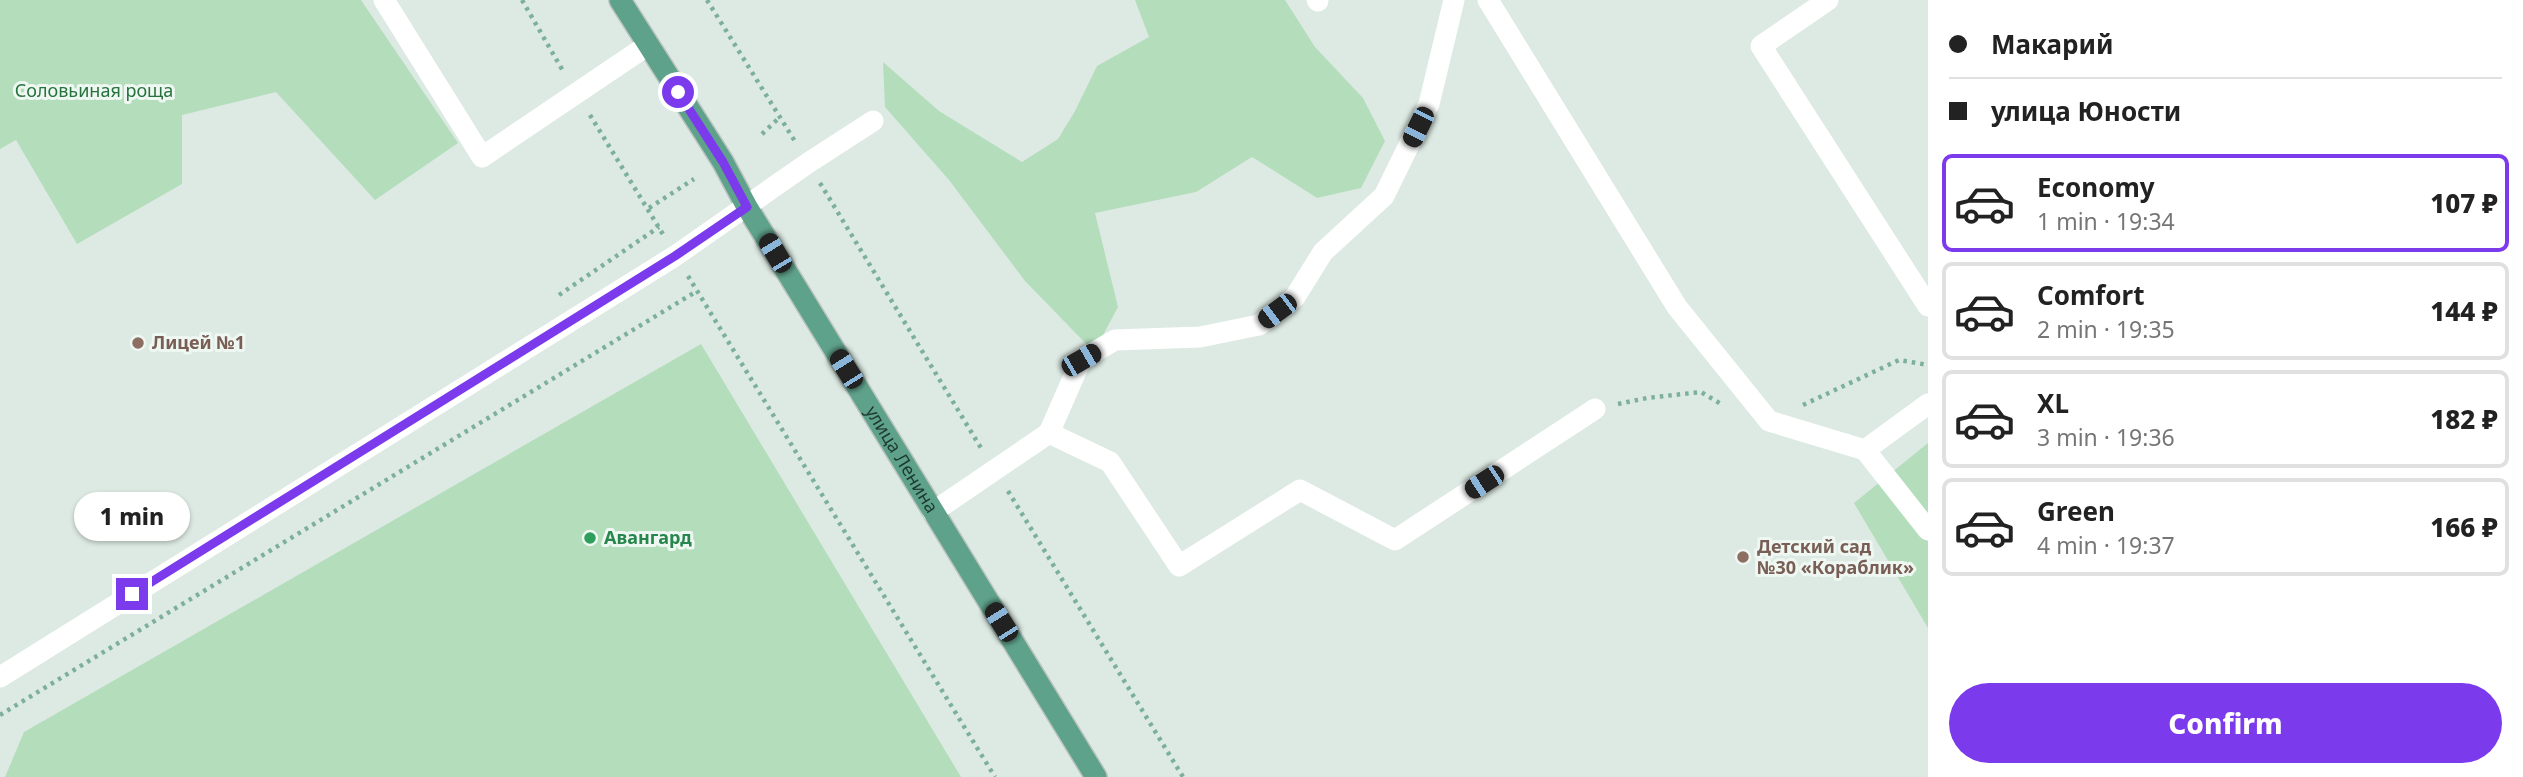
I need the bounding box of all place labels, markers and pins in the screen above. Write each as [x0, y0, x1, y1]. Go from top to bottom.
place label: Лицей №1 [152, 330, 245, 354]
marker: Лицей №1 [130, 335, 146, 351]
place label: Авангард [604, 525, 692, 549]
marker: Авангард [582, 530, 598, 546]
place label: Детский сад №30 «Кораблик» [1757, 534, 1914, 579]
marker: Детский сад №30 «Кораблик» [1735, 549, 1751, 565]

